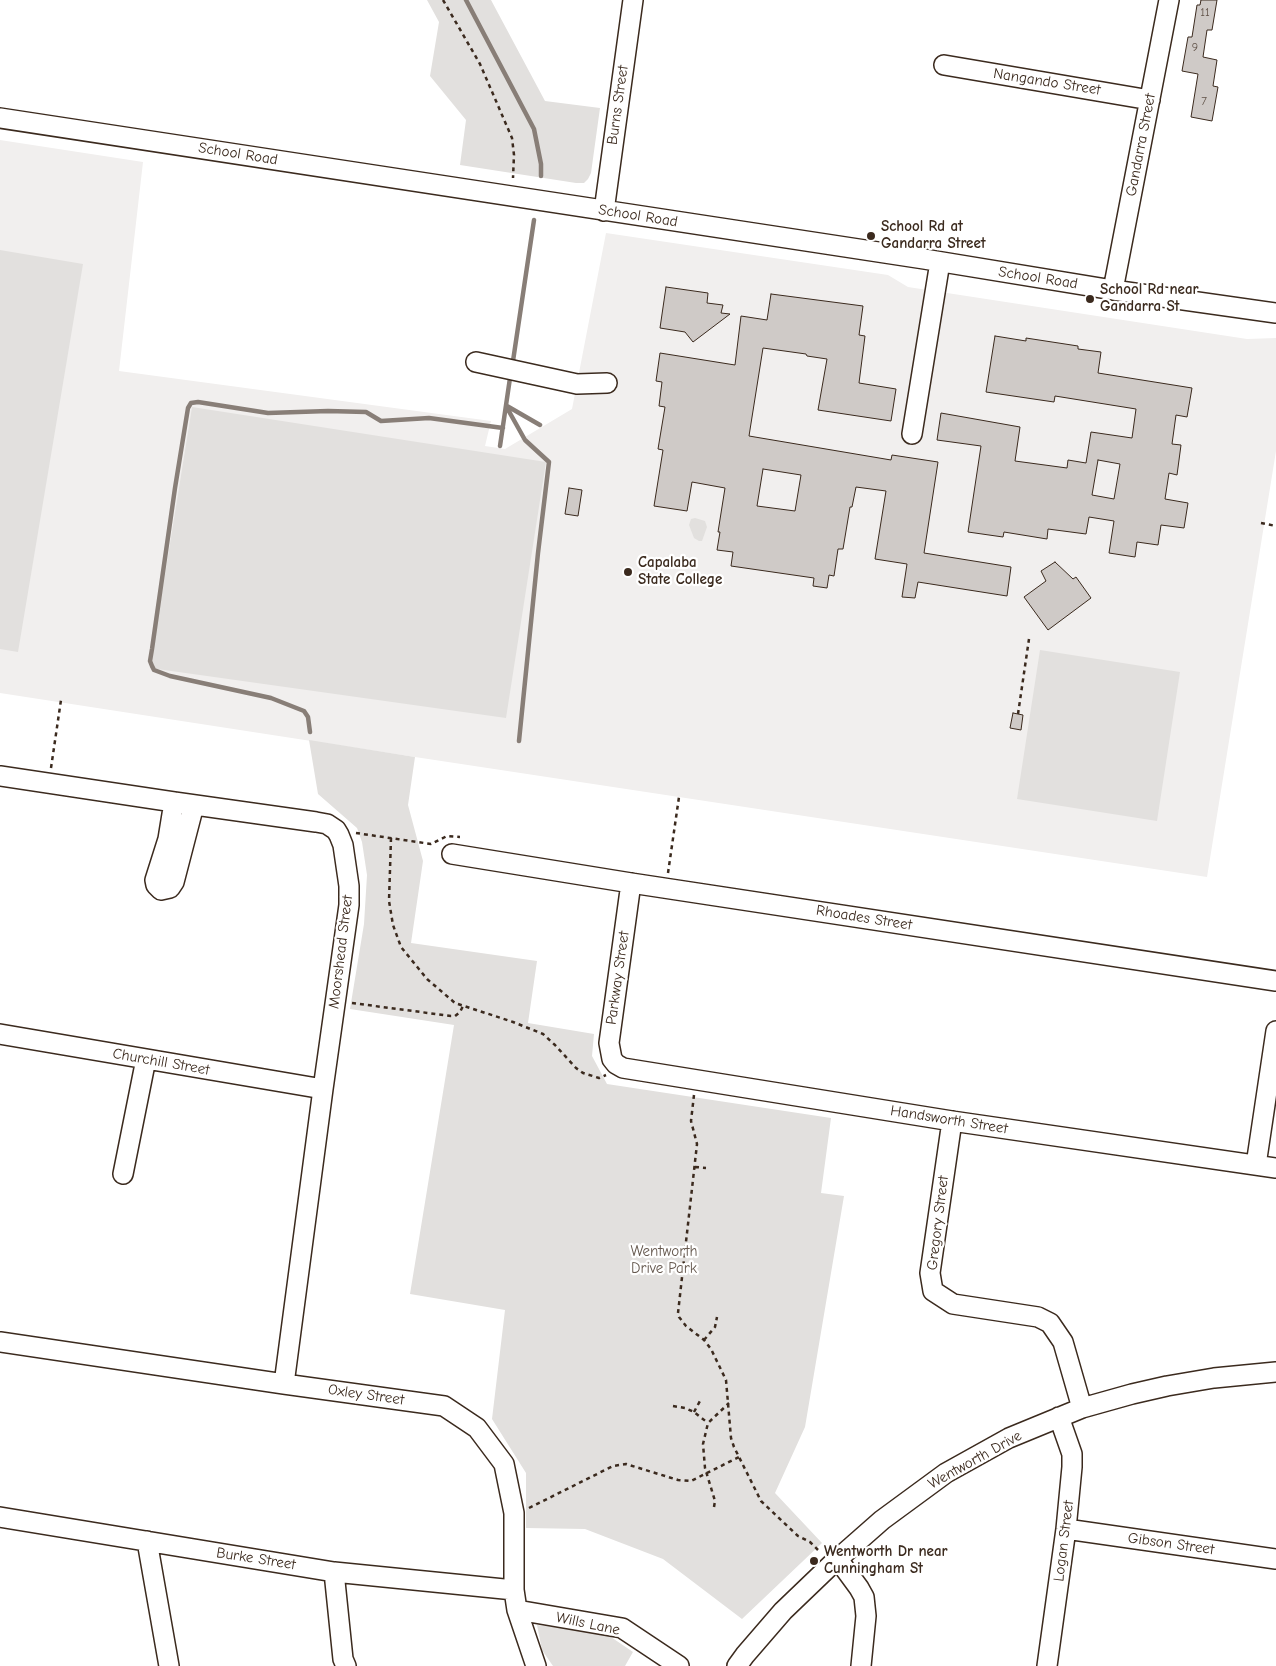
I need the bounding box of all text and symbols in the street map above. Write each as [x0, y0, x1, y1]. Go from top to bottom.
house number: 11 [1200, 6, 1210, 20]
house number: 9 [1192, 41, 1198, 55]
street label: Burns Street [604, 64, 632, 146]
street label: Nangando Street [992, 65, 1102, 99]
street label: Gandarra Street [1122, 92, 1160, 198]
house number: 7 [1201, 95, 1207, 109]
street label: School Road [197, 139, 279, 169]
street label: School Road [597, 201, 679, 231]
place label: School Rd at Gandarra Street [881, 218, 986, 253]
marker: School Rd at Gandarra Street [865, 230, 877, 242]
street label: School Road [997, 263, 1079, 293]
place label: School Rd near Gandarra St [1100, 281, 1199, 316]
marker: School Rd near Gandarra St [1084, 293, 1096, 305]
place label: Capalaba State College [638, 554, 722, 589]
marker: Capalaba State College [622, 566, 634, 578]
street label: Moorshead Street [325, 894, 357, 1010]
street label: Rhoades Street [815, 902, 913, 934]
street label: Parkway Street [603, 930, 633, 1026]
street label: Churchill Street [111, 1045, 211, 1079]
street label: Handsworth Street [889, 1102, 1009, 1138]
street label: Gregory Street [923, 1175, 953, 1271]
park label: Wentworth Drive Park [630, 1243, 698, 1278]
street label: Oxley Street [327, 1381, 405, 1409]
street label: Wentworth Drive [925, 1427, 1025, 1493]
street label: Logan Street [1050, 1499, 1078, 1583]
street label: Gibson Street [1127, 1529, 1215, 1559]
place label: Wentworth Dr near Cunningham St [824, 1543, 948, 1578]
street label: Burke Street [215, 1544, 297, 1574]
marker: Wentworth Dr near Cunningham St [808, 1555, 820, 1567]
street label: Wills Lane [554, 1608, 622, 1640]

